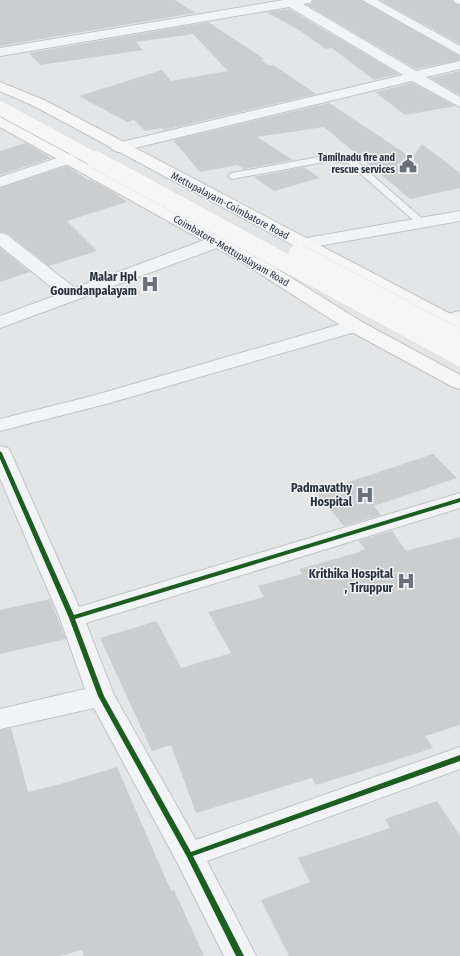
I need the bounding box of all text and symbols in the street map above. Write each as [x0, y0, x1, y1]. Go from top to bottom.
place label: Tamilnadu fire and rescue services [318, 152, 396, 176]
public building icon: Tamilnadu fire and rescue services [398, 154, 418, 174]
street label: Mettupalayam-Coimbatore Road [169, 170, 291, 242]
street label: Coimbatore-Mettupalayam Road [171, 213, 291, 289]
place label: Malar Hpl Goundanpalayam [50, 270, 138, 298]
hospital icon: Malar Hpl Goundanpalayam [140, 274, 160, 294]
place label: Padmavathy Hospital [291, 481, 353, 509]
hospital icon: Padmavathy Hospital [355, 485, 375, 505]
place label: Krithika Hospital , Tiruppur [309, 567, 394, 595]
hospital icon: Krithika Hospital , Tiruppur [396, 571, 416, 591]

